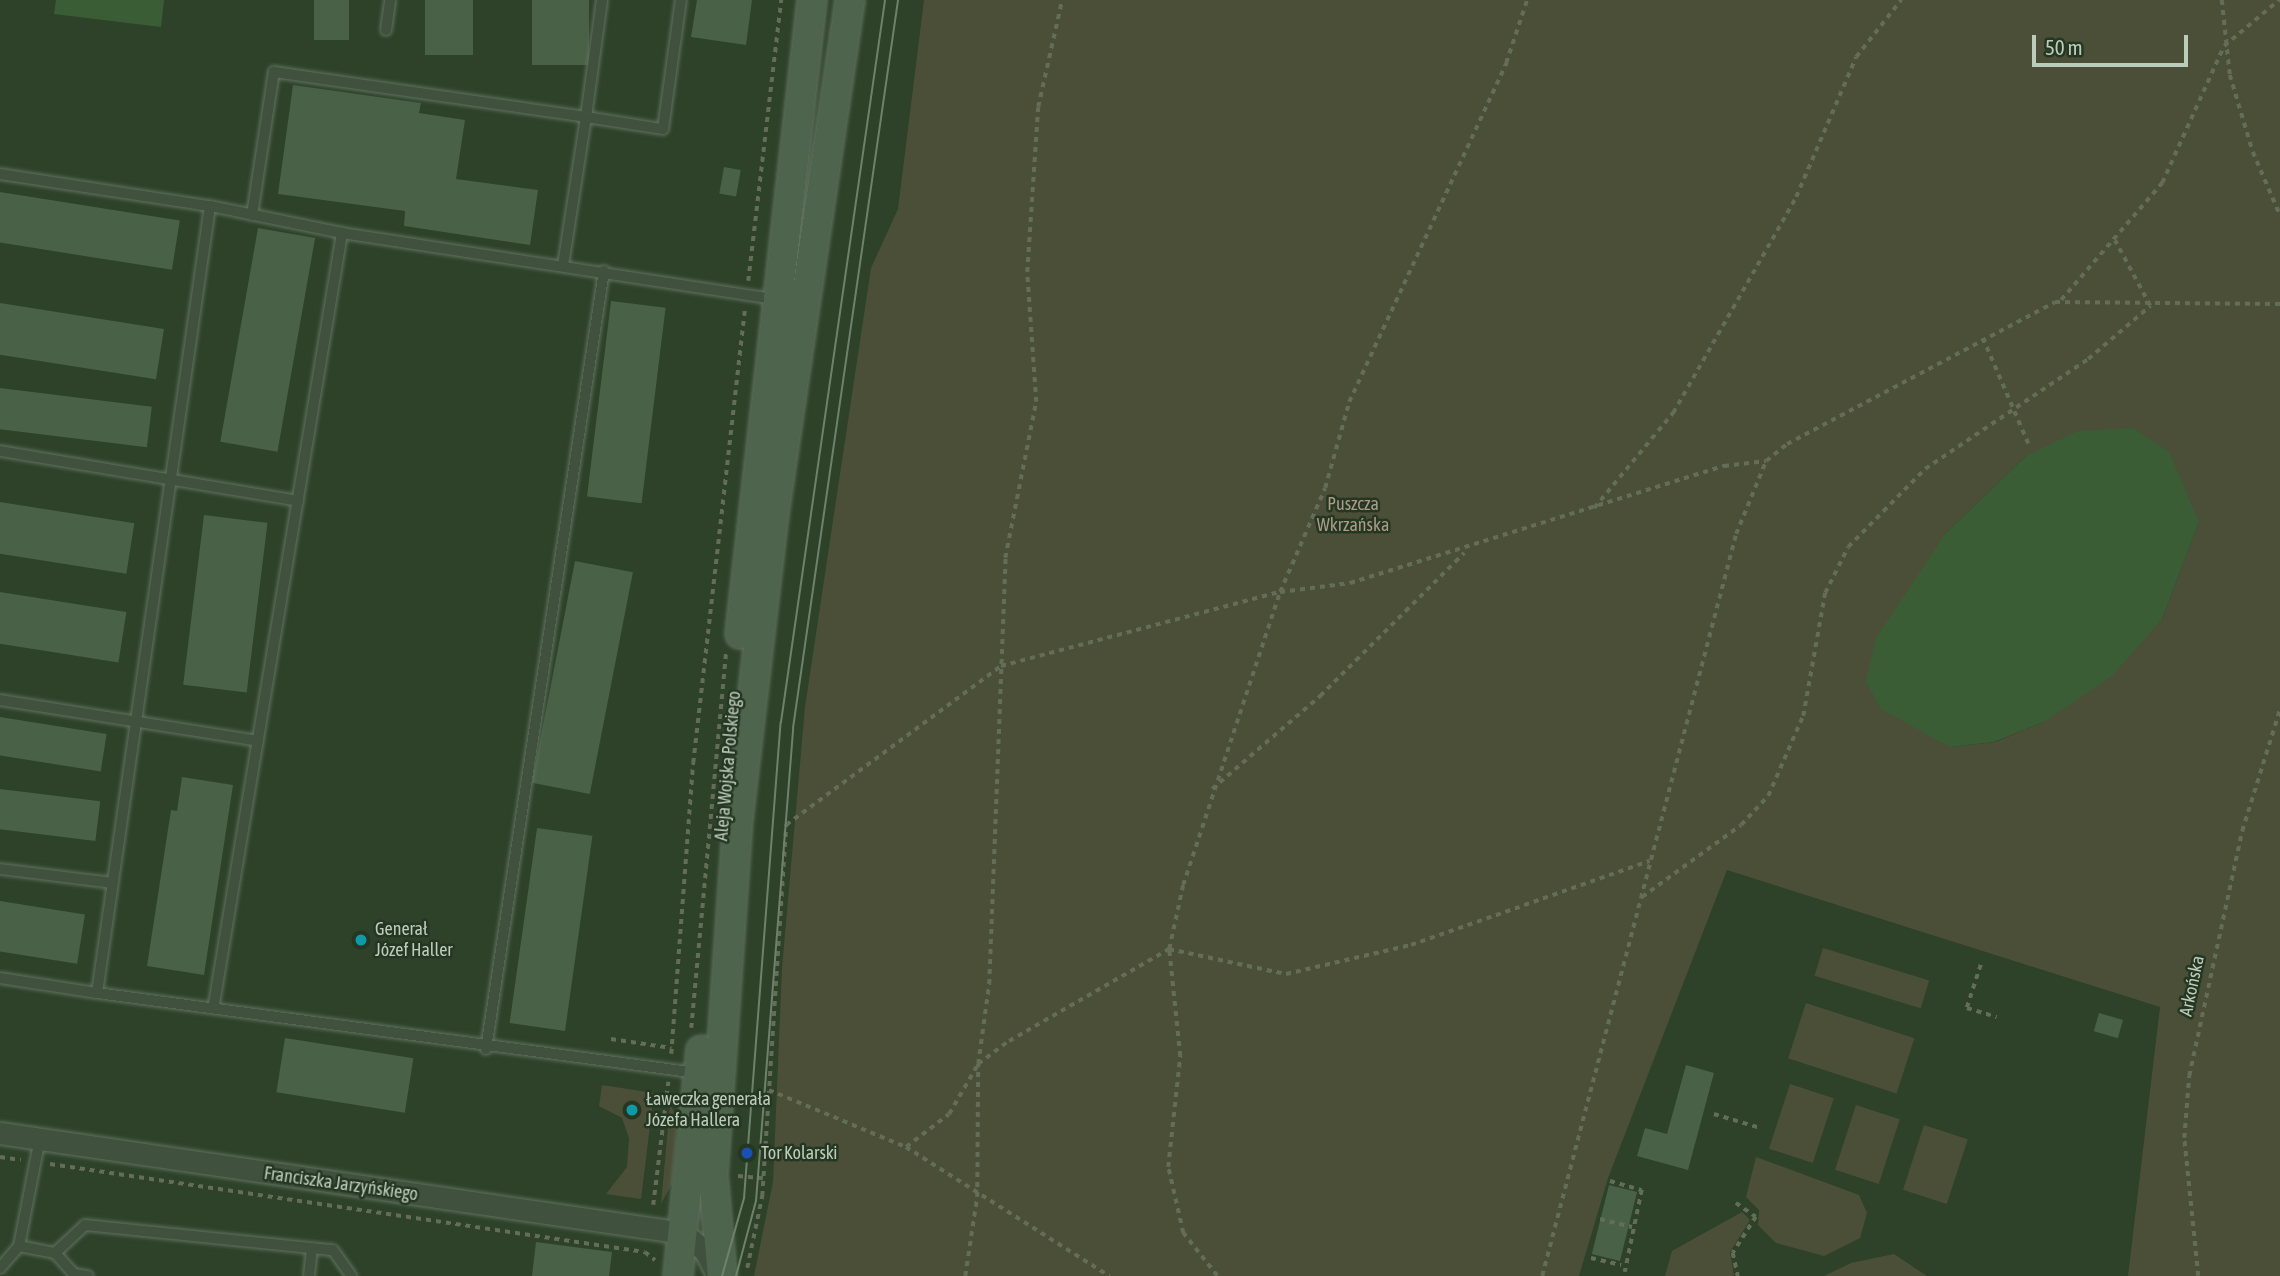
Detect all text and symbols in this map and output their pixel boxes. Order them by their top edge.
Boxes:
scale bar [2035,21,2191,65]
text: 50 m [2045,35,2083,59]
park label: Puszcza Wkrzańska [1317,494,1389,536]
street label: Aleja Wojska Polskiego [711,690,745,842]
place label: Generał Józef Haller [375,919,453,962]
marker: Generał Józef Haller [353,932,369,948]
street label: Arkońska [2175,954,2209,1018]
place label: Ławeczka generała Józefa Hallera [646,1089,771,1132]
marker: Ławeczka generała Józefa Hallera [624,1102,640,1118]
place label: Tor Kolarski [761,1142,837,1164]
marker: Tor Kolarski [739,1145,755,1161]
street label: Franciszka Jarzyńskiego [263,1162,419,1206]

